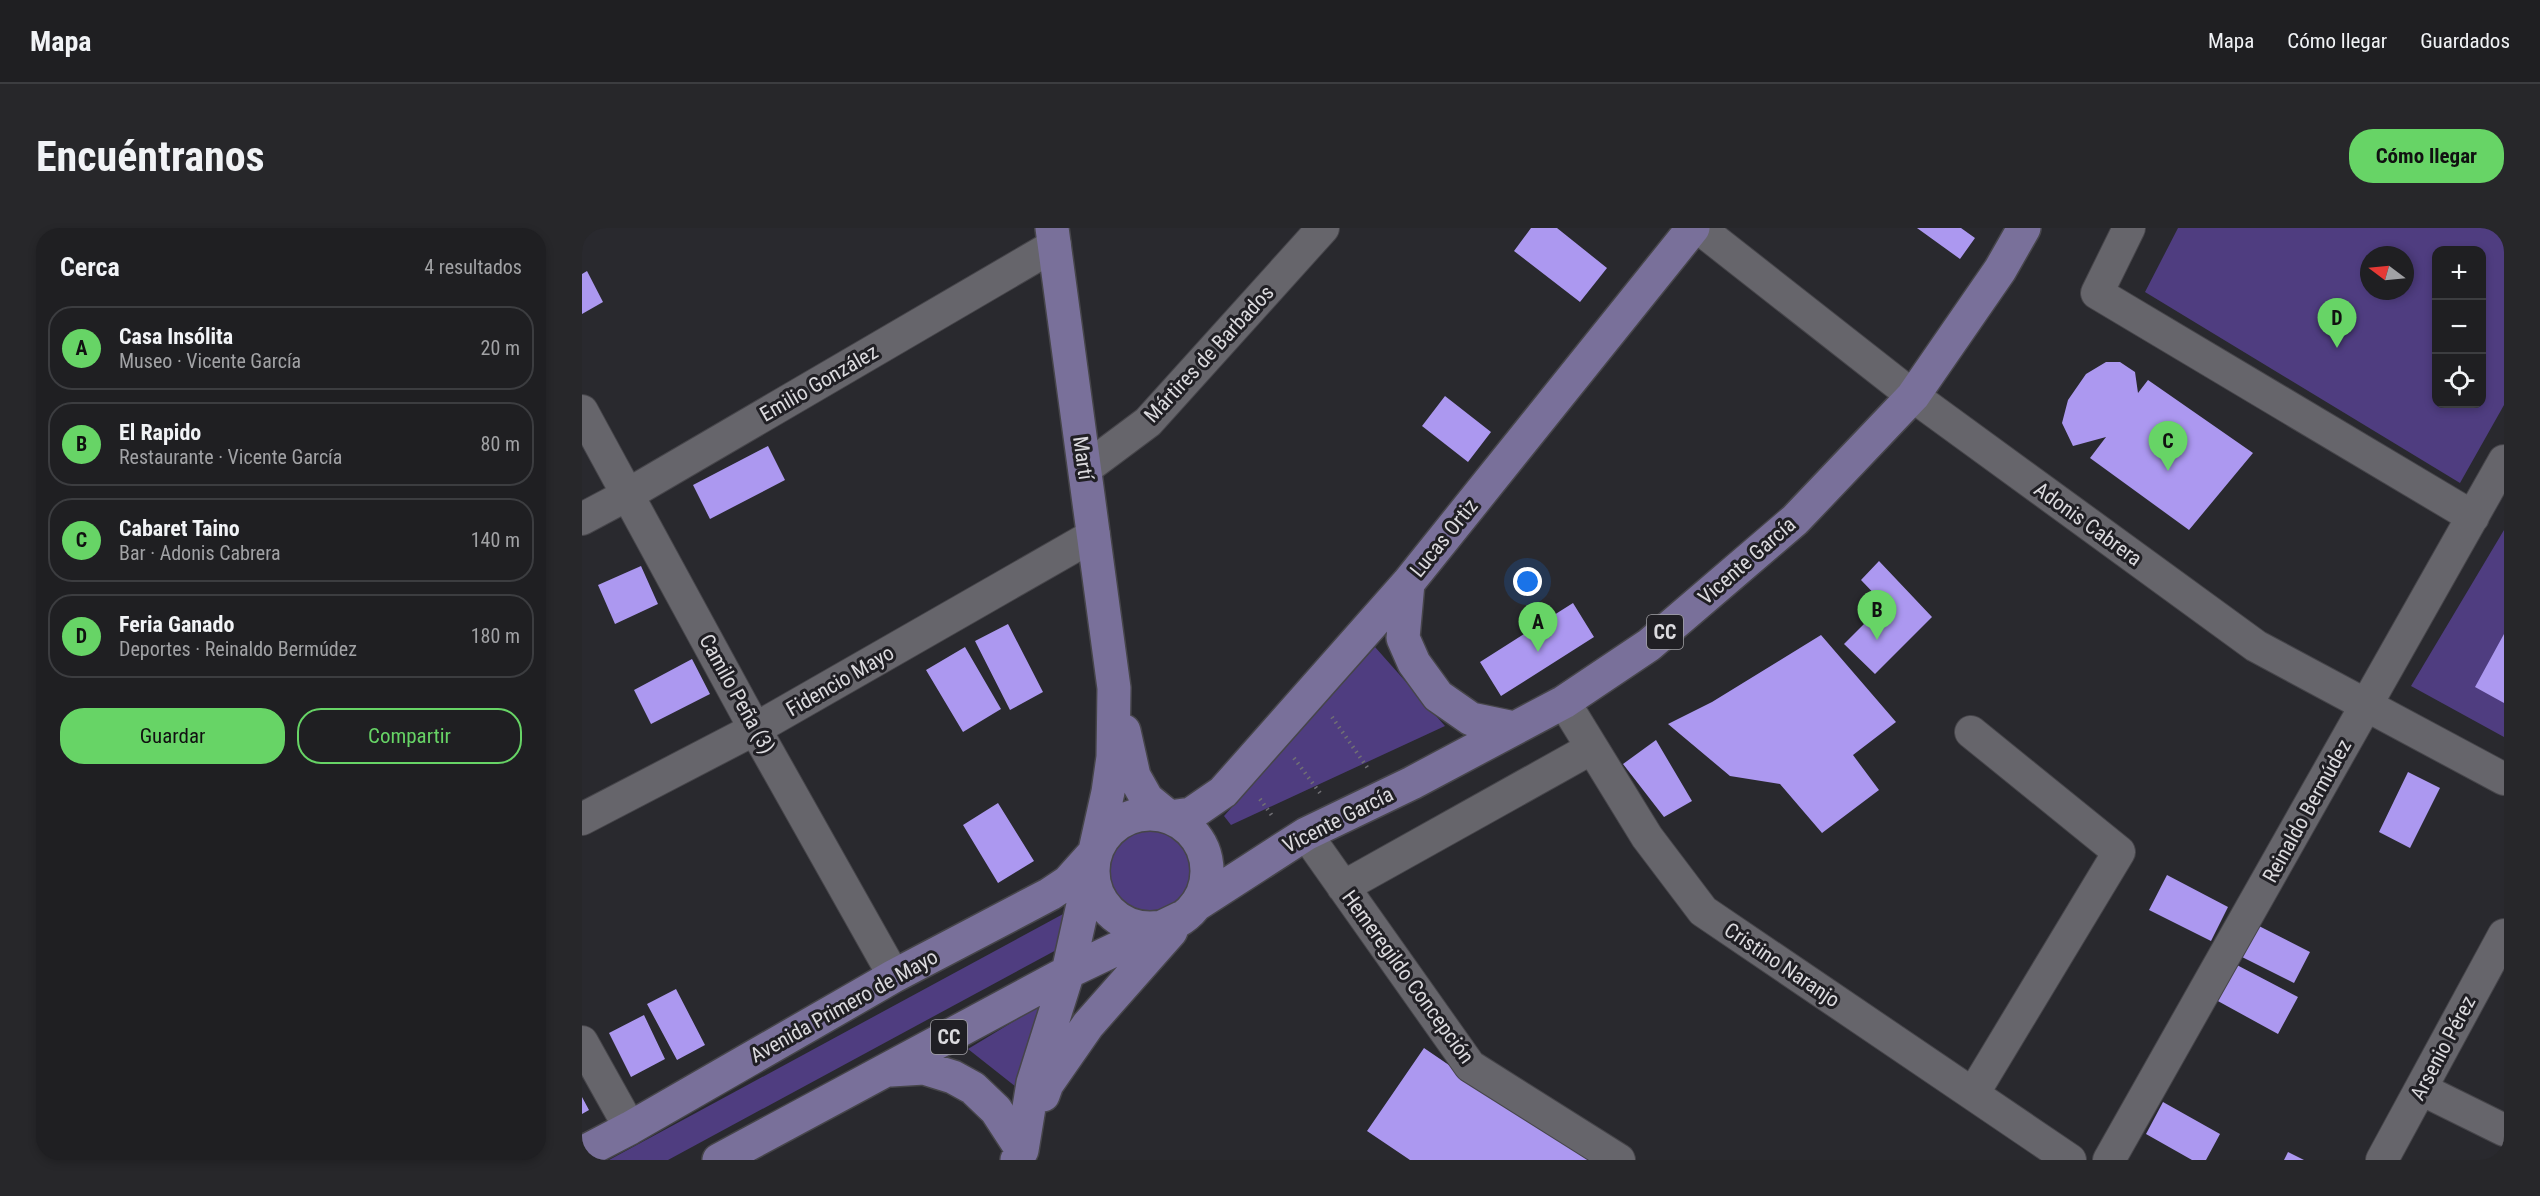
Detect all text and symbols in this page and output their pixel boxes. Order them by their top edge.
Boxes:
text: Mapa [30,25,91,58]
text: Mapa [2208,29,2254,53]
text: Cómo llegar [2287,29,2387,53]
text: Guardados [2420,29,2510,53]
button: Cómo llegar [2349,129,2504,183]
text: Encuéntranos [36,132,265,181]
north arrow [2360,246,2414,300]
map controls [2432,246,2486,408]
button: + [2432,246,2486,300]
text: Cerca [60,252,120,282]
text: 4 resultados [424,255,522,279]
street label: Mártires de Barbados [1139,281,1279,427]
pin: D [2318,298,2356,348]
button: − [2432,300,2486,354]
text: Casa Insólita [119,324,233,349]
text: A [76,336,87,360]
text: 20 m [481,336,520,360]
street label: Emilio González [756,340,882,426]
text: Museo · Vicente García [119,349,301,373]
button: locate [2432,354,2486,408]
text: El Rapido [119,420,201,445]
pin: C [2148,422,2188,471]
text: B [76,432,87,456]
text: 80 m [481,432,520,456]
street label: Martí [1068,435,1098,482]
text: Restaurante · Vicente García [119,445,342,469]
street label: Adonis Cabrera [2030,477,2146,571]
street label: Lucas Ortiz [1405,494,1483,582]
street label: Vicente García [1694,512,1800,610]
text: Cabaret Taino [119,516,240,541]
text: C [76,528,87,552]
text: 140 m [471,528,520,552]
text: Bar · Adonis Cabrera [119,541,280,565]
your location [1513,567,1542,596]
pin: B [1858,590,1896,640]
pin: A [1518,602,1558,652]
text: Feria Ganado [119,612,234,637]
road number: CC [1647,615,1683,649]
text: D [76,624,87,648]
text: 180 m [471,624,520,648]
street label: Camilo Peña (3) [694,630,780,758]
text: Deportes · Reinaldo Bermúdez [119,637,357,661]
street label: Fidencio Mayo [782,641,898,721]
button: Guardar [60,708,285,764]
button: Compartir [297,708,522,764]
street label: Reinaldo Bermúdez [2258,735,2356,887]
street label: Vicente García [1279,782,1397,858]
street label: Hemeregildo Concepción [1337,886,1479,1068]
street label: Cristino Naranjo [1720,918,1844,1012]
street label: Avenida Primero de Mayo [746,944,942,1068]
street label: Arsenio Pérez [2405,992,2481,1104]
road number: CC [931,1020,967,1054]

